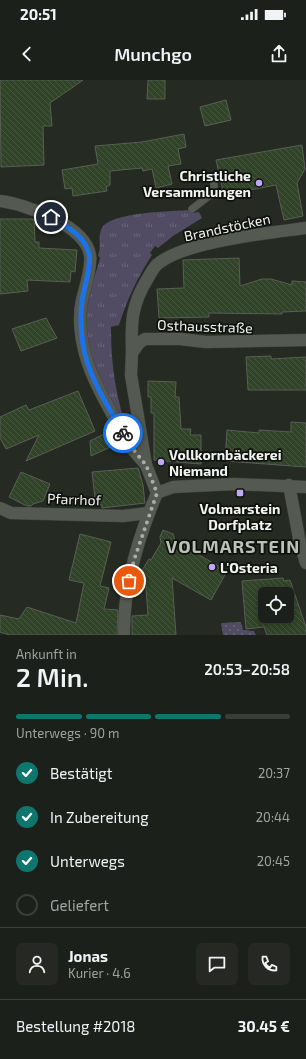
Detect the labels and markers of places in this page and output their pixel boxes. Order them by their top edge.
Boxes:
place label: Christliche Versammlungen [143,167,251,200]
marker: Christliche Versammlungen [254,178,264,188]
pin [34,200,68,234]
place label: Vollkornbäckerei Niemand [169,446,282,479]
marker: Vollkornbäckerei Niemand [156,457,166,467]
marker: Volmarstein Dorfplatz [235,488,245,498]
place label: Volmarstein Dorfplatz [200,500,280,533]
place label: L'Osteria [220,559,278,576]
marker: L'Osteria [207,562,217,572]
pin [112,564,146,598]

